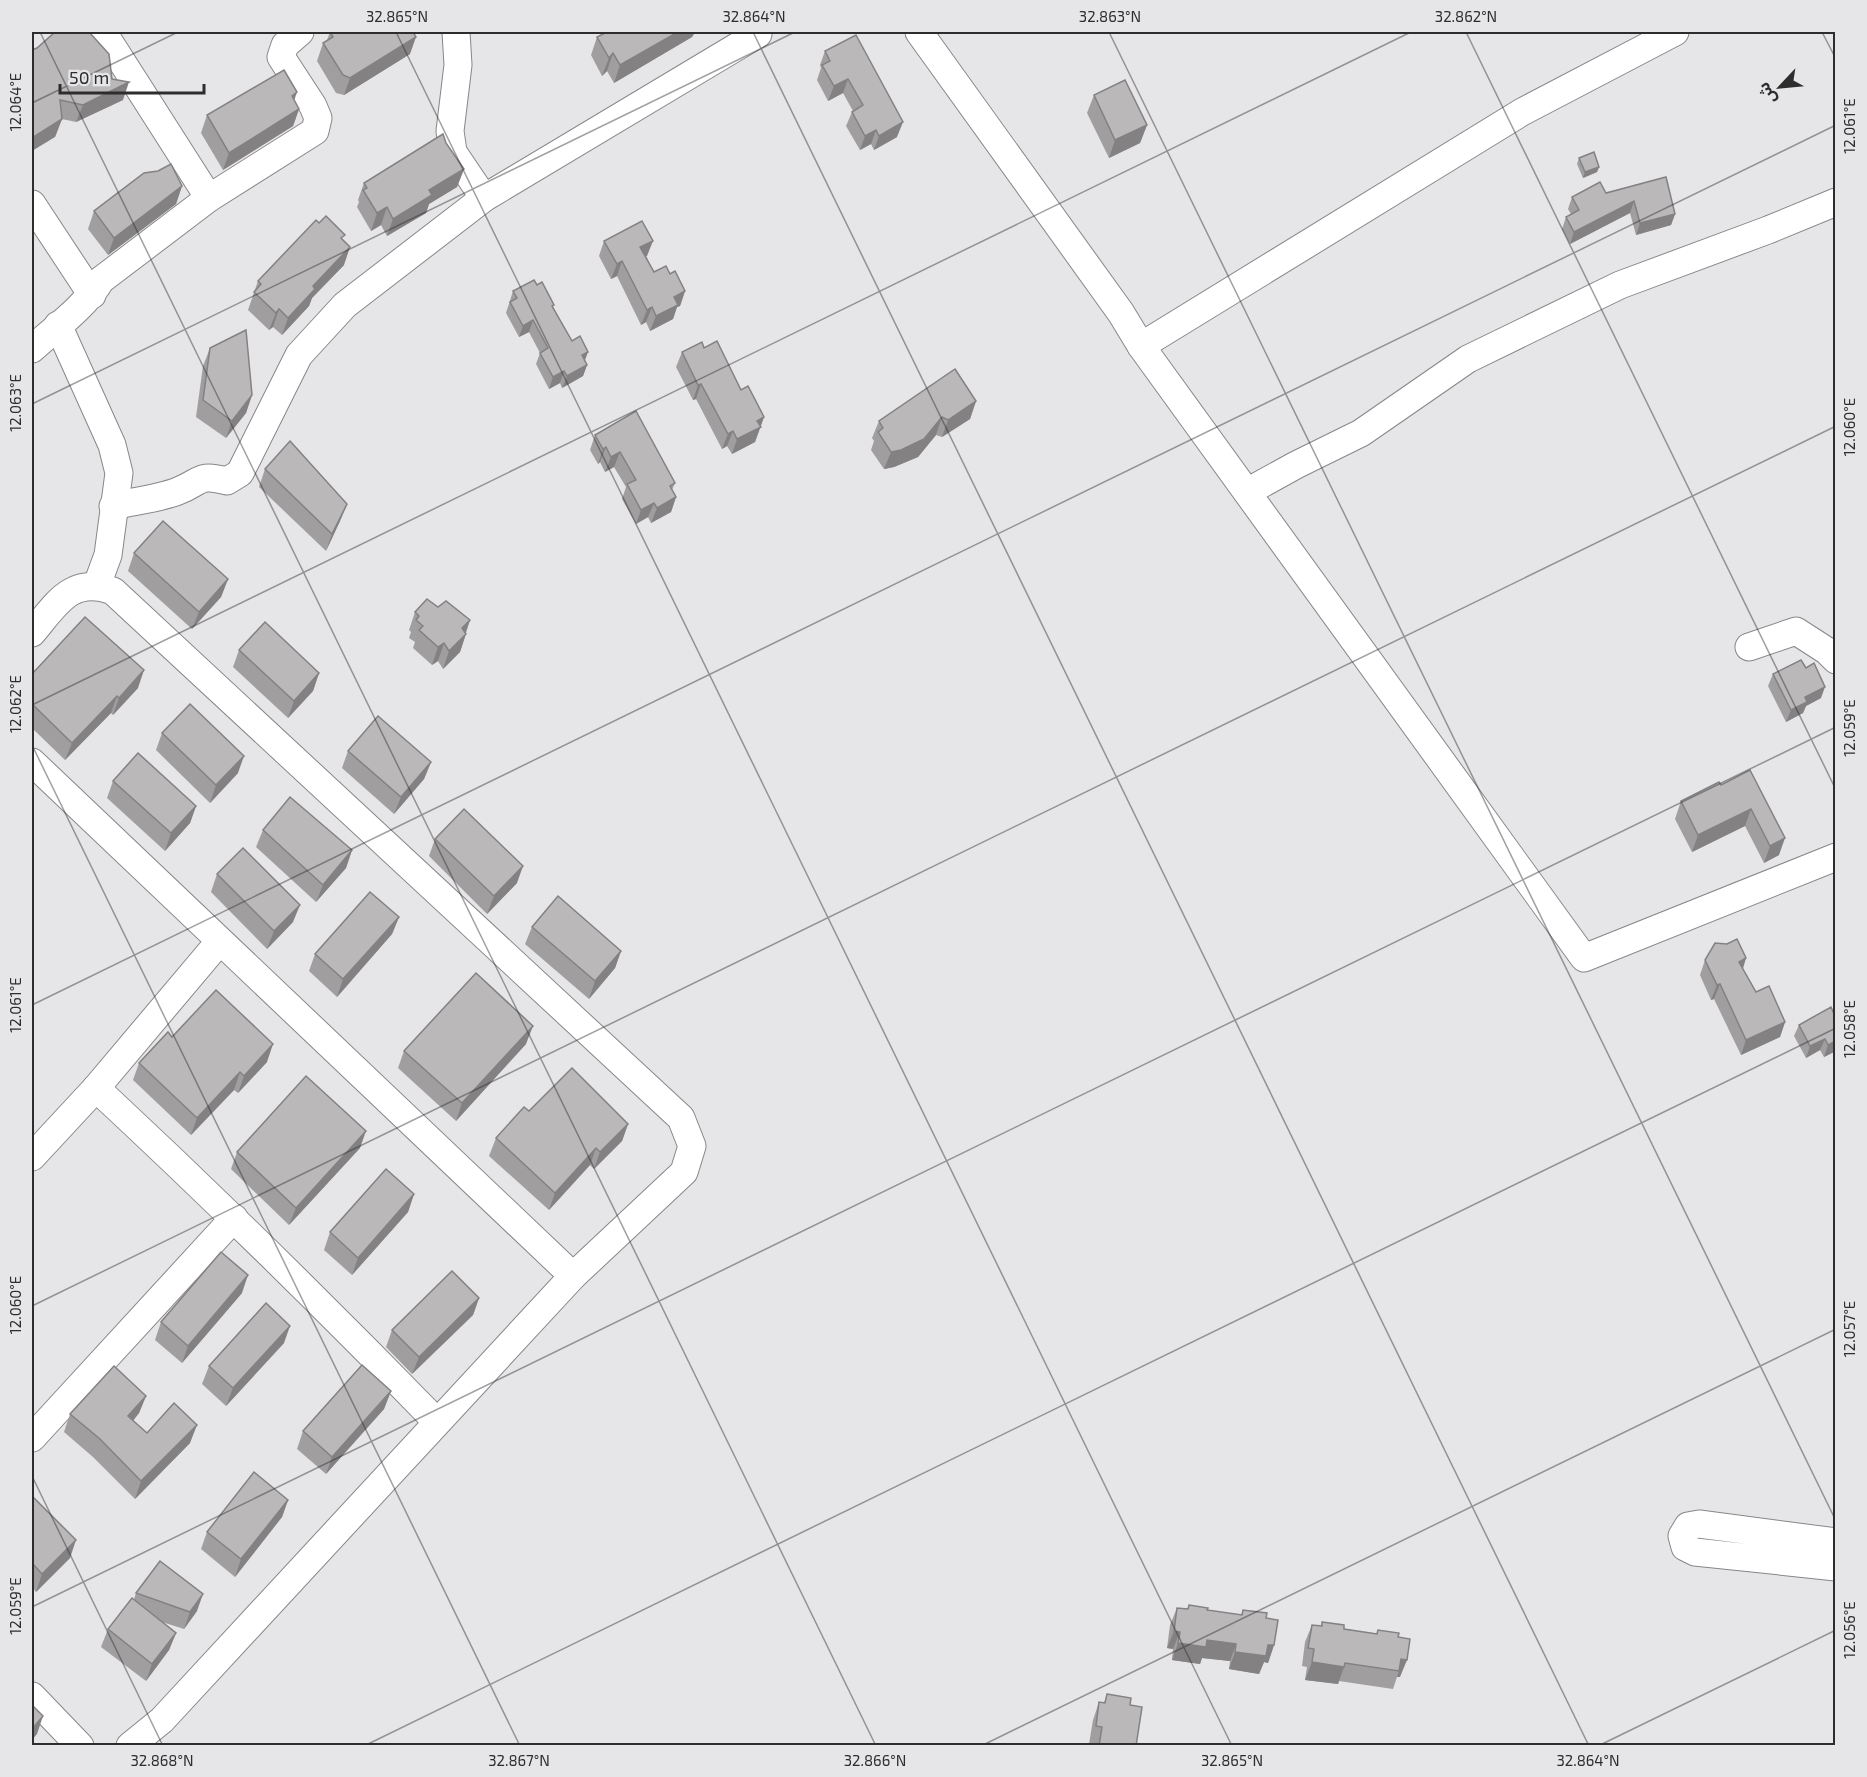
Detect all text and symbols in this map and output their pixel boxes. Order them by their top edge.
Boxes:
text: 32.865°N [366,7,428,25]
text: 32.864°N [722,7,786,25]
text: 32.863°N [1079,7,1141,25]
text: 32.862°N [1435,7,1497,25]
scale bar [60,57,204,95]
north arrow [1750,57,1810,117]
text: 50 m [69,66,109,88]
text: 12.064°E [6,73,24,131]
text: ش [1753,79,1780,108]
text: 12.061°E [1840,98,1858,154]
text: 12.063°E [6,374,24,432]
text: 12.060°E [1840,398,1858,456]
text: 12.062°E [6,675,24,733]
text: 12.059°E [1840,699,1858,757]
text: 12.061°E [6,977,24,1033]
text: 12.058°E [1840,1000,1858,1058]
text: 12.060°E [6,1276,24,1334]
text: 12.057°E [1840,1301,1858,1357]
text: 12.059°E [6,1577,24,1635]
text: 12.056°E [1840,1601,1858,1659]
text: 32.868°N [130,1751,194,1769]
text: 32.867°N [488,1751,550,1769]
text: 32.866°N [844,1751,906,1769]
text: 32.865°N [1201,1751,1263,1769]
text: 32.864°N [1556,1751,1620,1769]

